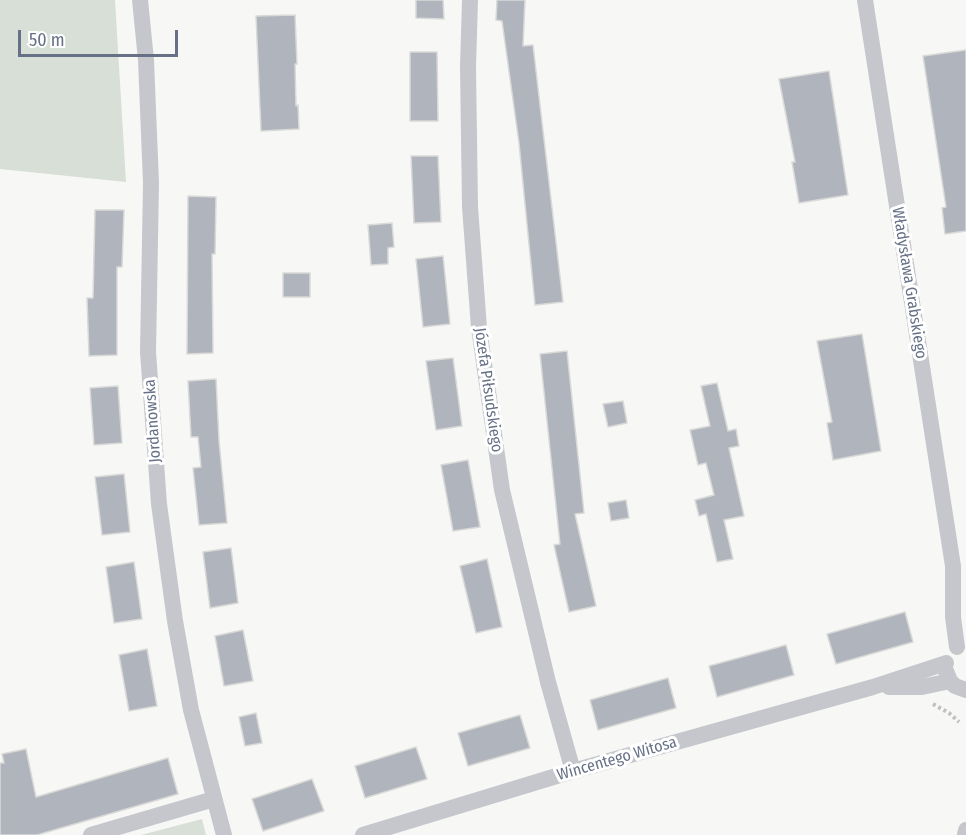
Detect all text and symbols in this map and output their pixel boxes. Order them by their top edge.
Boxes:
scale bar [21,18,182,56]
text: 50 m [29,29,65,51]
street label: Władysława Grabskiego [888,206,930,360]
street label: Józefa Piłsudskiego [470,326,506,454]
street label: Jordanowska [141,379,165,463]
street label: Wincentego Witosa [555,733,679,785]

